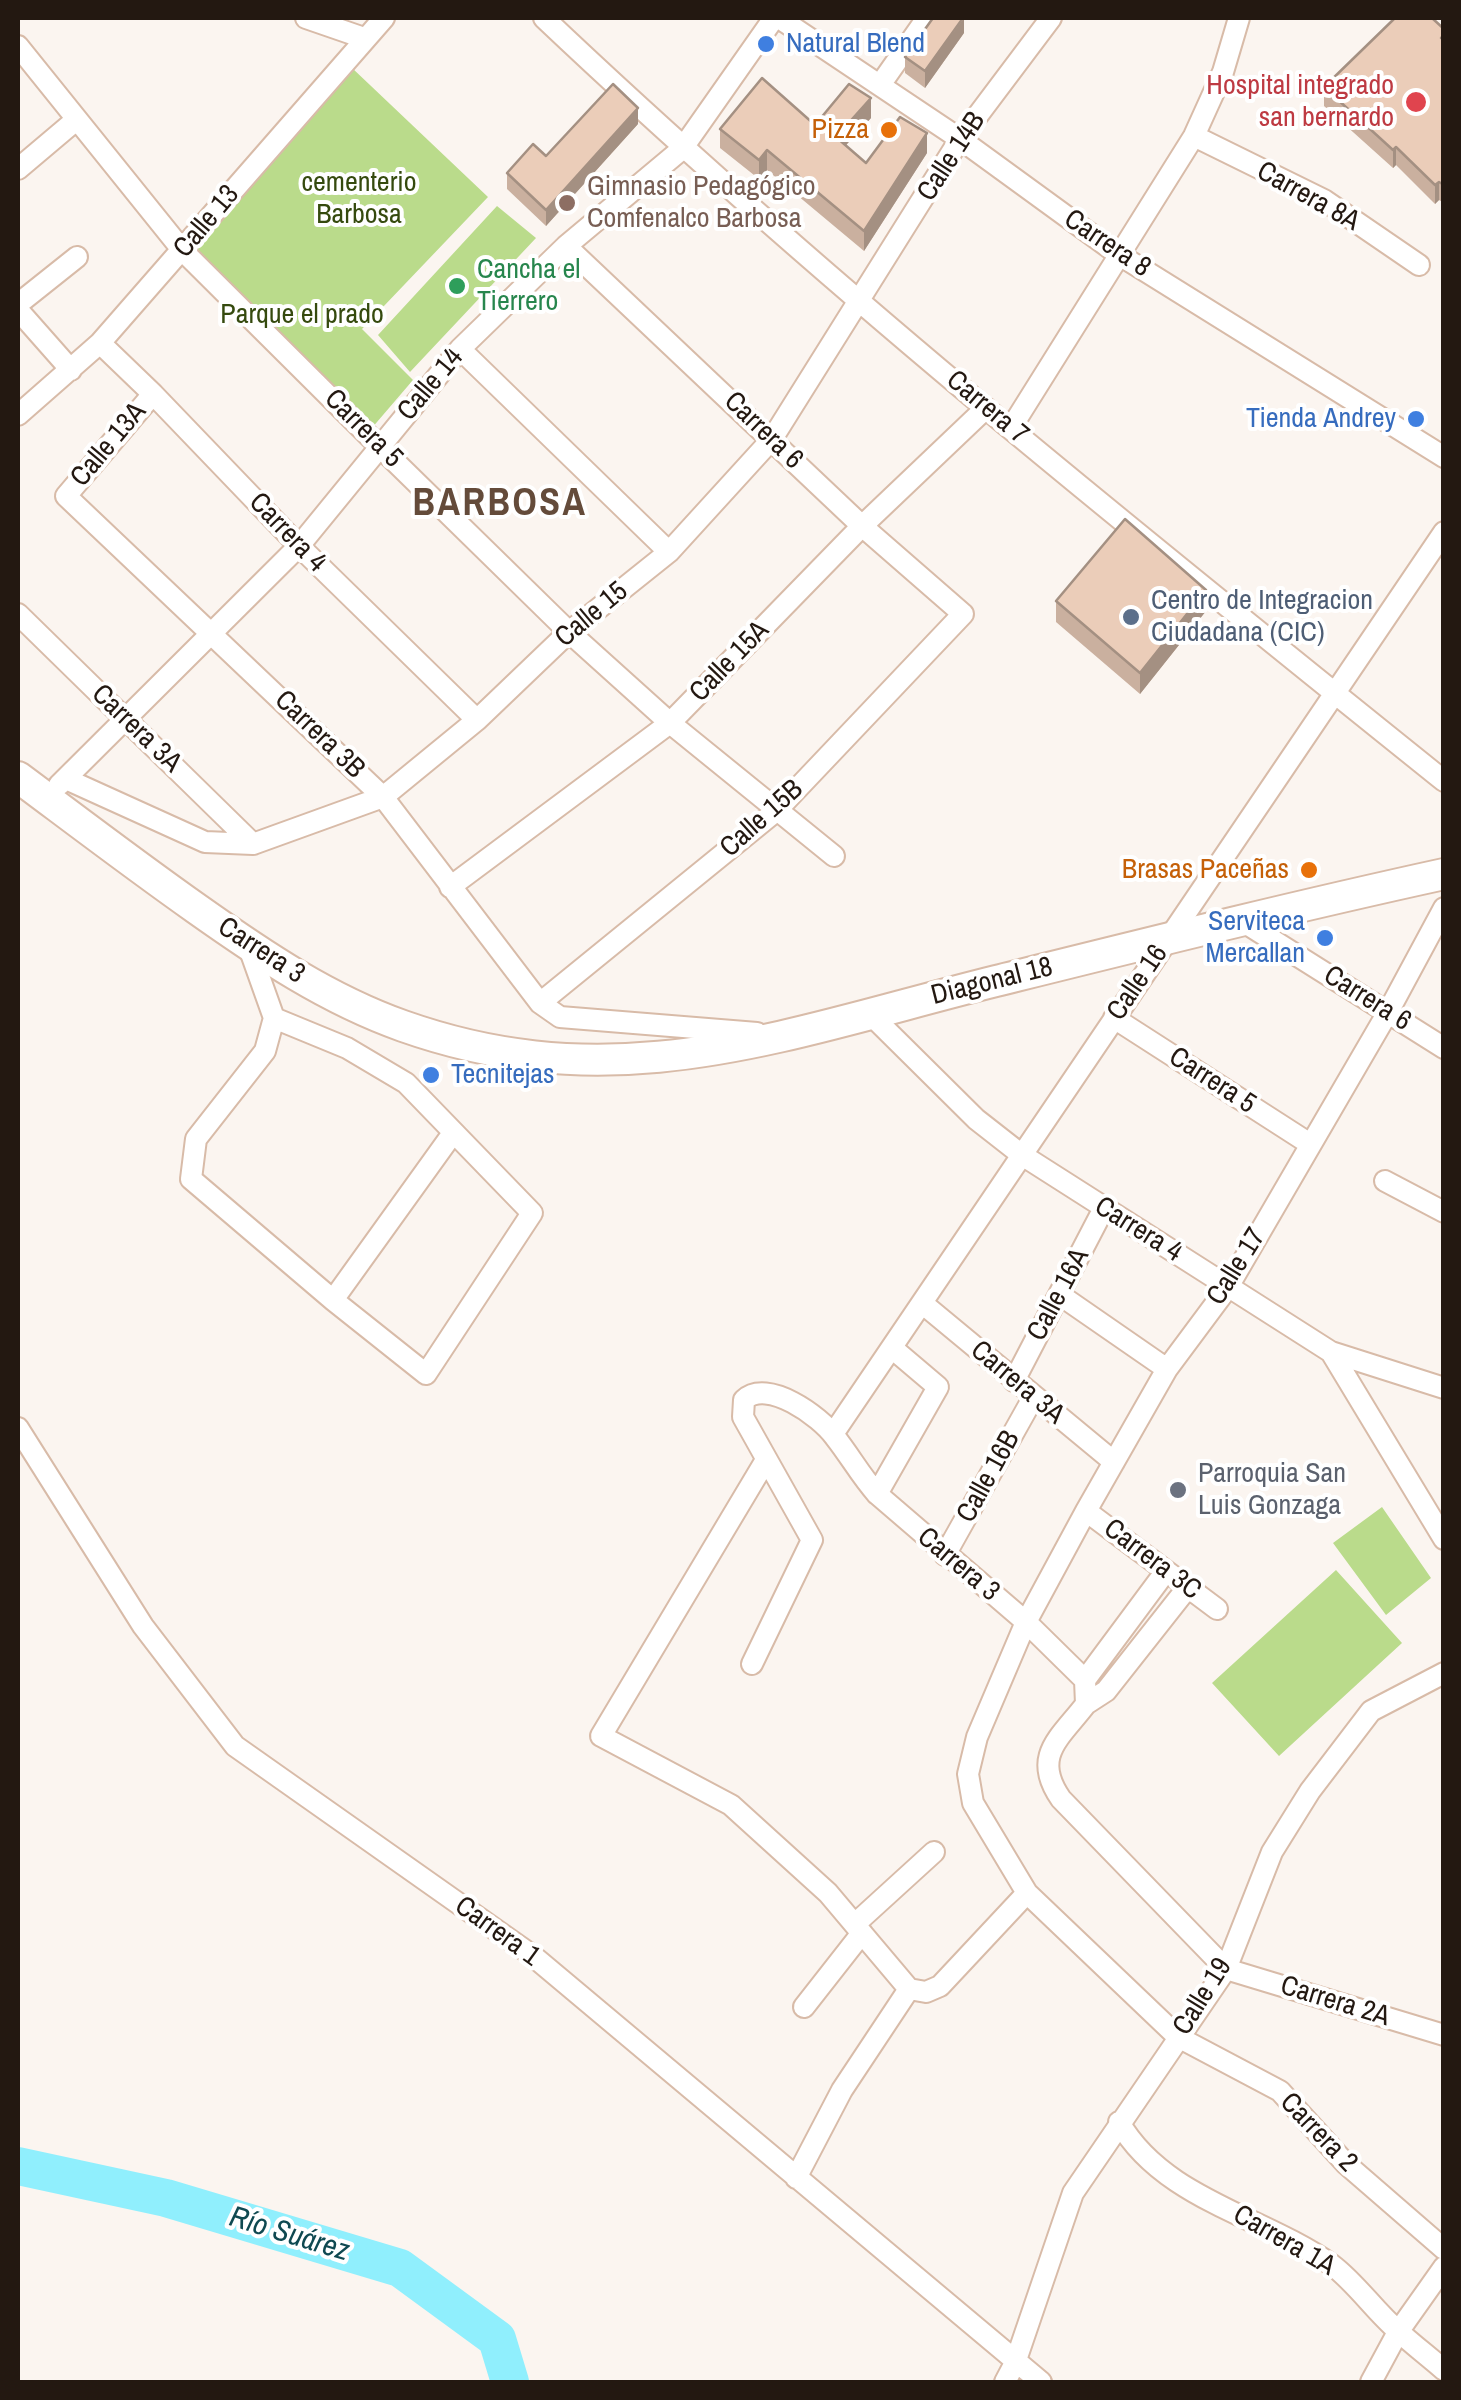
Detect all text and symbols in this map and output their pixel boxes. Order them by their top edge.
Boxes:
place label: Natural Blend [786,27,925,61]
marker: Natural Blend [755,33,777,55]
place label: Hospital integrado san bernardo [1206,69,1394,135]
marker: Hospital integrado san bernardo [1403,89,1429,115]
street label: Calle 14B [911,106,993,208]
place label: Pizza [812,113,869,147]
marker: Pizza [878,119,900,141]
street label: Carrera 8A [1251,155,1365,239]
park label: cementerio Barbosa [302,166,416,232]
place label: Gimnasio Pedagógico Comfenalco Barbosa [587,170,815,236]
street label: Calle 13 [167,179,247,265]
marker: Gimnasio Pedagógico Comfenalco Barbosa [556,192,578,214]
street label: Carrera 8 [1057,203,1157,285]
place label: Cancha el Tierrero [477,253,580,319]
marker: Cancha el Tierrero [446,275,468,297]
park label: Parque el prado [220,298,384,332]
street label: Calle 14 [391,342,471,428]
street label: Carrera 7 [939,364,1035,452]
street label: Carrera 5 [317,383,409,475]
street label: Carrera 6 [716,385,810,477]
street label: Calle 13A [64,396,154,494]
place label: Tienda Andrey [1246,402,1396,436]
marker: Tienda Andrey [1405,408,1427,430]
district label: BARBOSA [412,482,588,528]
street label: Carrera 4 [241,486,333,580]
street label: Calle 15 [549,575,635,655]
place label: Centro de Integracion Ciudadana (CIC) [1151,584,1373,650]
marker: Centro de Integracion Ciudadana (CIC) [1120,606,1142,628]
street label: Calle 15A [683,615,777,709]
street label: Carrera 3A [84,678,188,780]
street label: Carrera 3B [267,684,371,786]
street label: Calle 15B [714,773,810,865]
place label: Brasas Paceñas [1122,853,1289,887]
marker: Brasas Paceñas [1298,859,1320,881]
place label: Serviteca Mercallan [1205,905,1305,971]
street label: Carrera 3 [211,911,311,991]
marker: Serviteca Mercallan [1314,927,1336,949]
street label: Calle 16 [1101,939,1175,1027]
street label: Diagonal 18 [928,951,1056,1013]
street label: Carrera 6 [1317,959,1417,1039]
street label: Carrera 5 [1162,1041,1262,1121]
place label: Tecnitejas [451,1058,554,1092]
marker: Tecnitejas [420,1064,442,1086]
street label: Carrera 4 [1088,1190,1188,1270]
street label: Calle 17 [1200,1222,1274,1312]
street label: Calle 16A [1021,1243,1097,1347]
street label: Carrera 3A [963,1334,1071,1432]
street label: Calle 16B [950,1425,1028,1529]
place label: Parroquia San Luis Gonzaga [1198,1457,1346,1523]
marker: Parroquia San Luis Gonzaga [1167,1479,1189,1501]
street label: Carrera 3C [1097,1512,1207,1608]
street label: Carrera 3 [910,1521,1006,1609]
street label: Carrera 1 [448,1890,546,1974]
street label: Calle 19 [1166,1952,1240,2042]
street label: Carrera 2A [1276,1970,1394,2034]
street label: Carrera 2 [1272,2086,1364,2180]
street label: Carrera 1A [1227,2198,1341,2284]
water label: Río Suárez [225,2200,353,2270]

